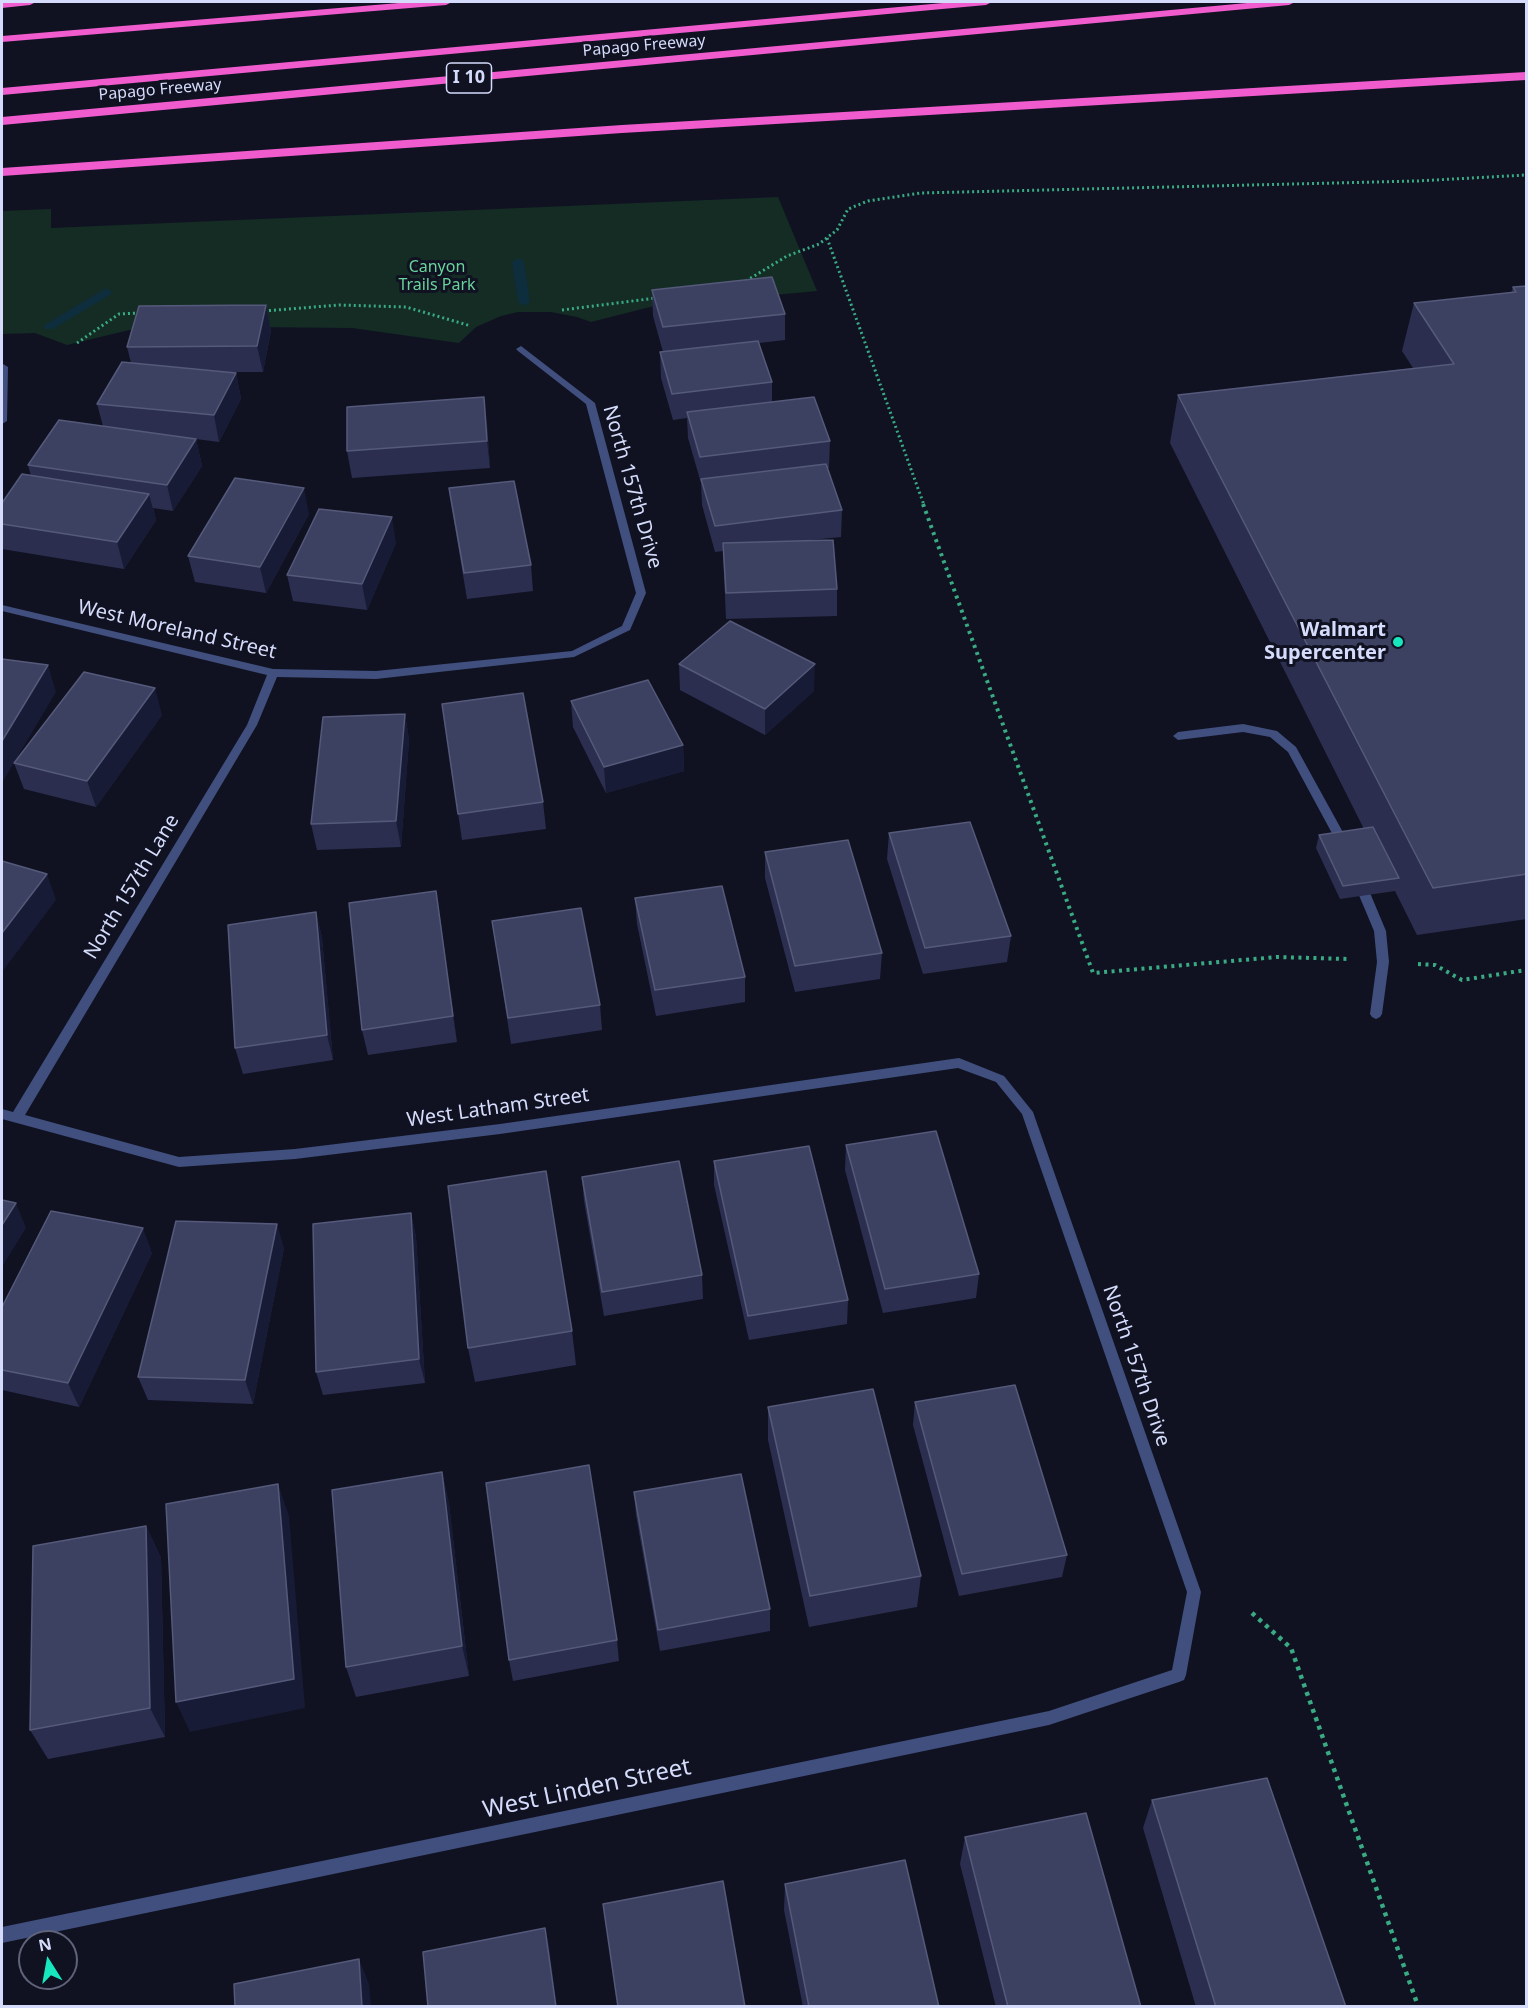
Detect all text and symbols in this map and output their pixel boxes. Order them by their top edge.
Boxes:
street label: Papago Freeway [582,31,706,61]
road number: I 10 [446,63,492,93]
street label: Papago Freeway [98,75,222,105]
park label: Canyon Trails Park [398,257,476,295]
street label: North 157th Drive [597,403,667,571]
street label: West Moreland Street [75,595,279,665]
place label: Walmart Supercenter [1264,618,1386,665]
marker: Walmart Supercenter [1391,635,1405,649]
street label: North 157th Lane [79,810,185,964]
street label: West Latham Street [405,1083,591,1133]
street label: North 157th Drive [1097,1282,1175,1450]
street label: West Linden Street [480,1753,694,1825]
north arrow [18,1930,78,1990]
text: N [36,1932,53,1956]

